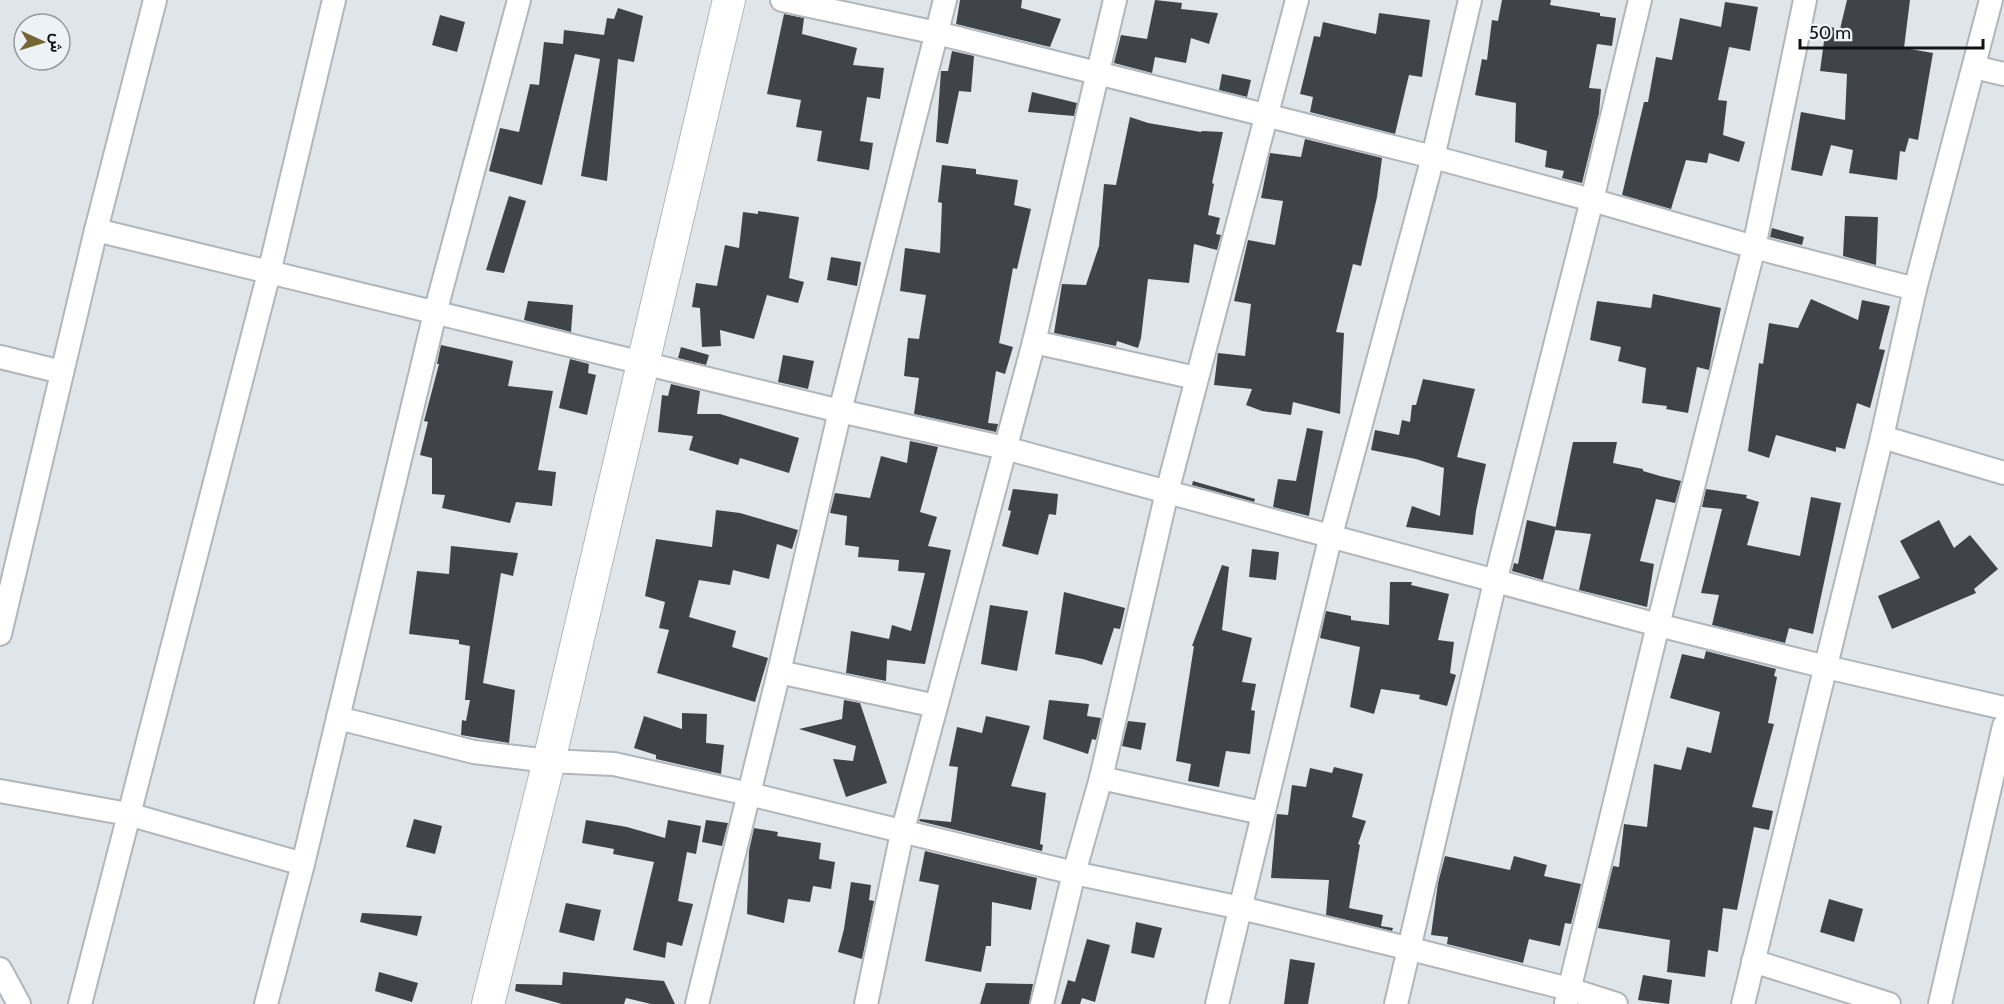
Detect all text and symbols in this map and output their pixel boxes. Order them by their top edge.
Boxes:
north arrow [12,12,72,72]
scale bar [1800,12,1983,50]
text: 50 m [1809,22,1851,44]
text: ش [46,33,67,53]

